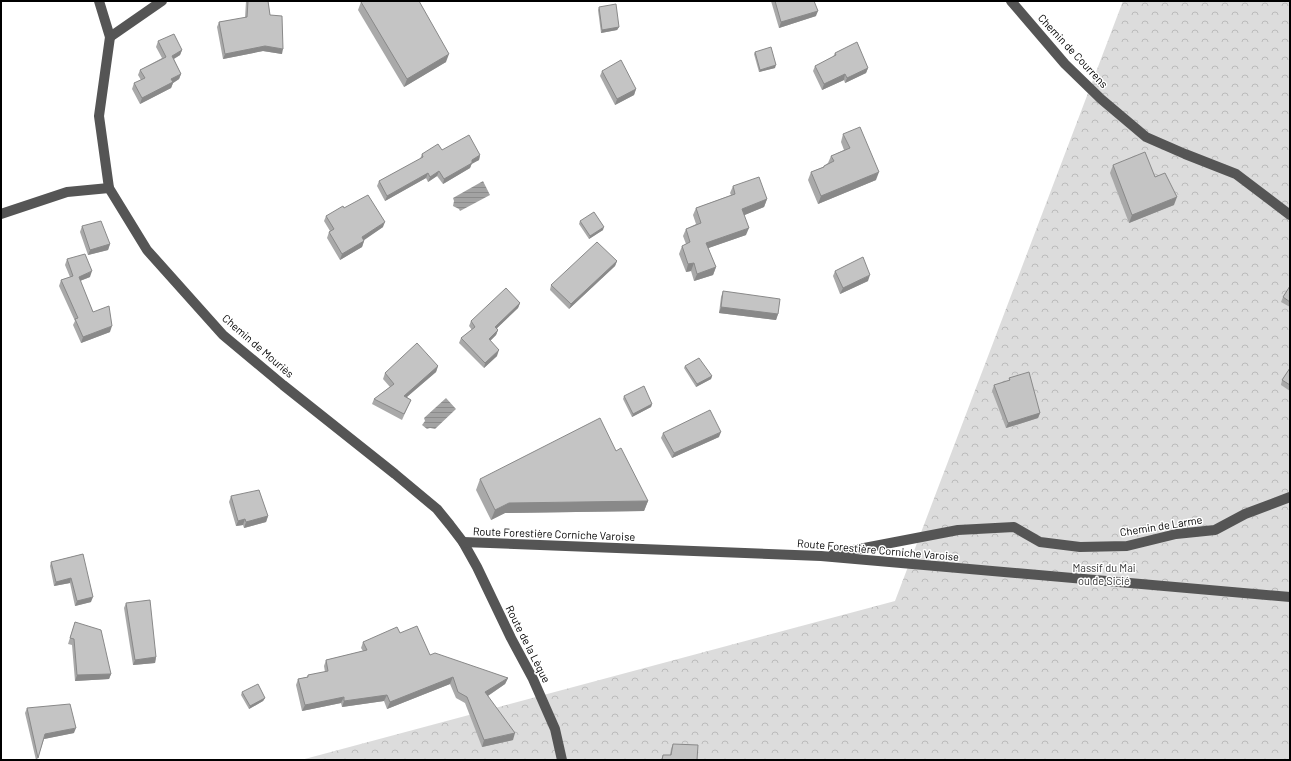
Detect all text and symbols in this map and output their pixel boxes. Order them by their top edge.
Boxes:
street label: Chemin de Courrens [1036,11,1111,90]
street label: Chemin de Mouriès [220,311,297,380]
street label: Chemin de Larme [1119,513,1203,538]
street label: Route Forestière Corniche Varoise [473,524,636,543]
street label: Route Forestière Corniche Varoise [797,536,960,563]
park label: Massif du Mai ou de Sicié [1072,561,1136,587]
street label: Route de la Lèque [503,603,554,685]

